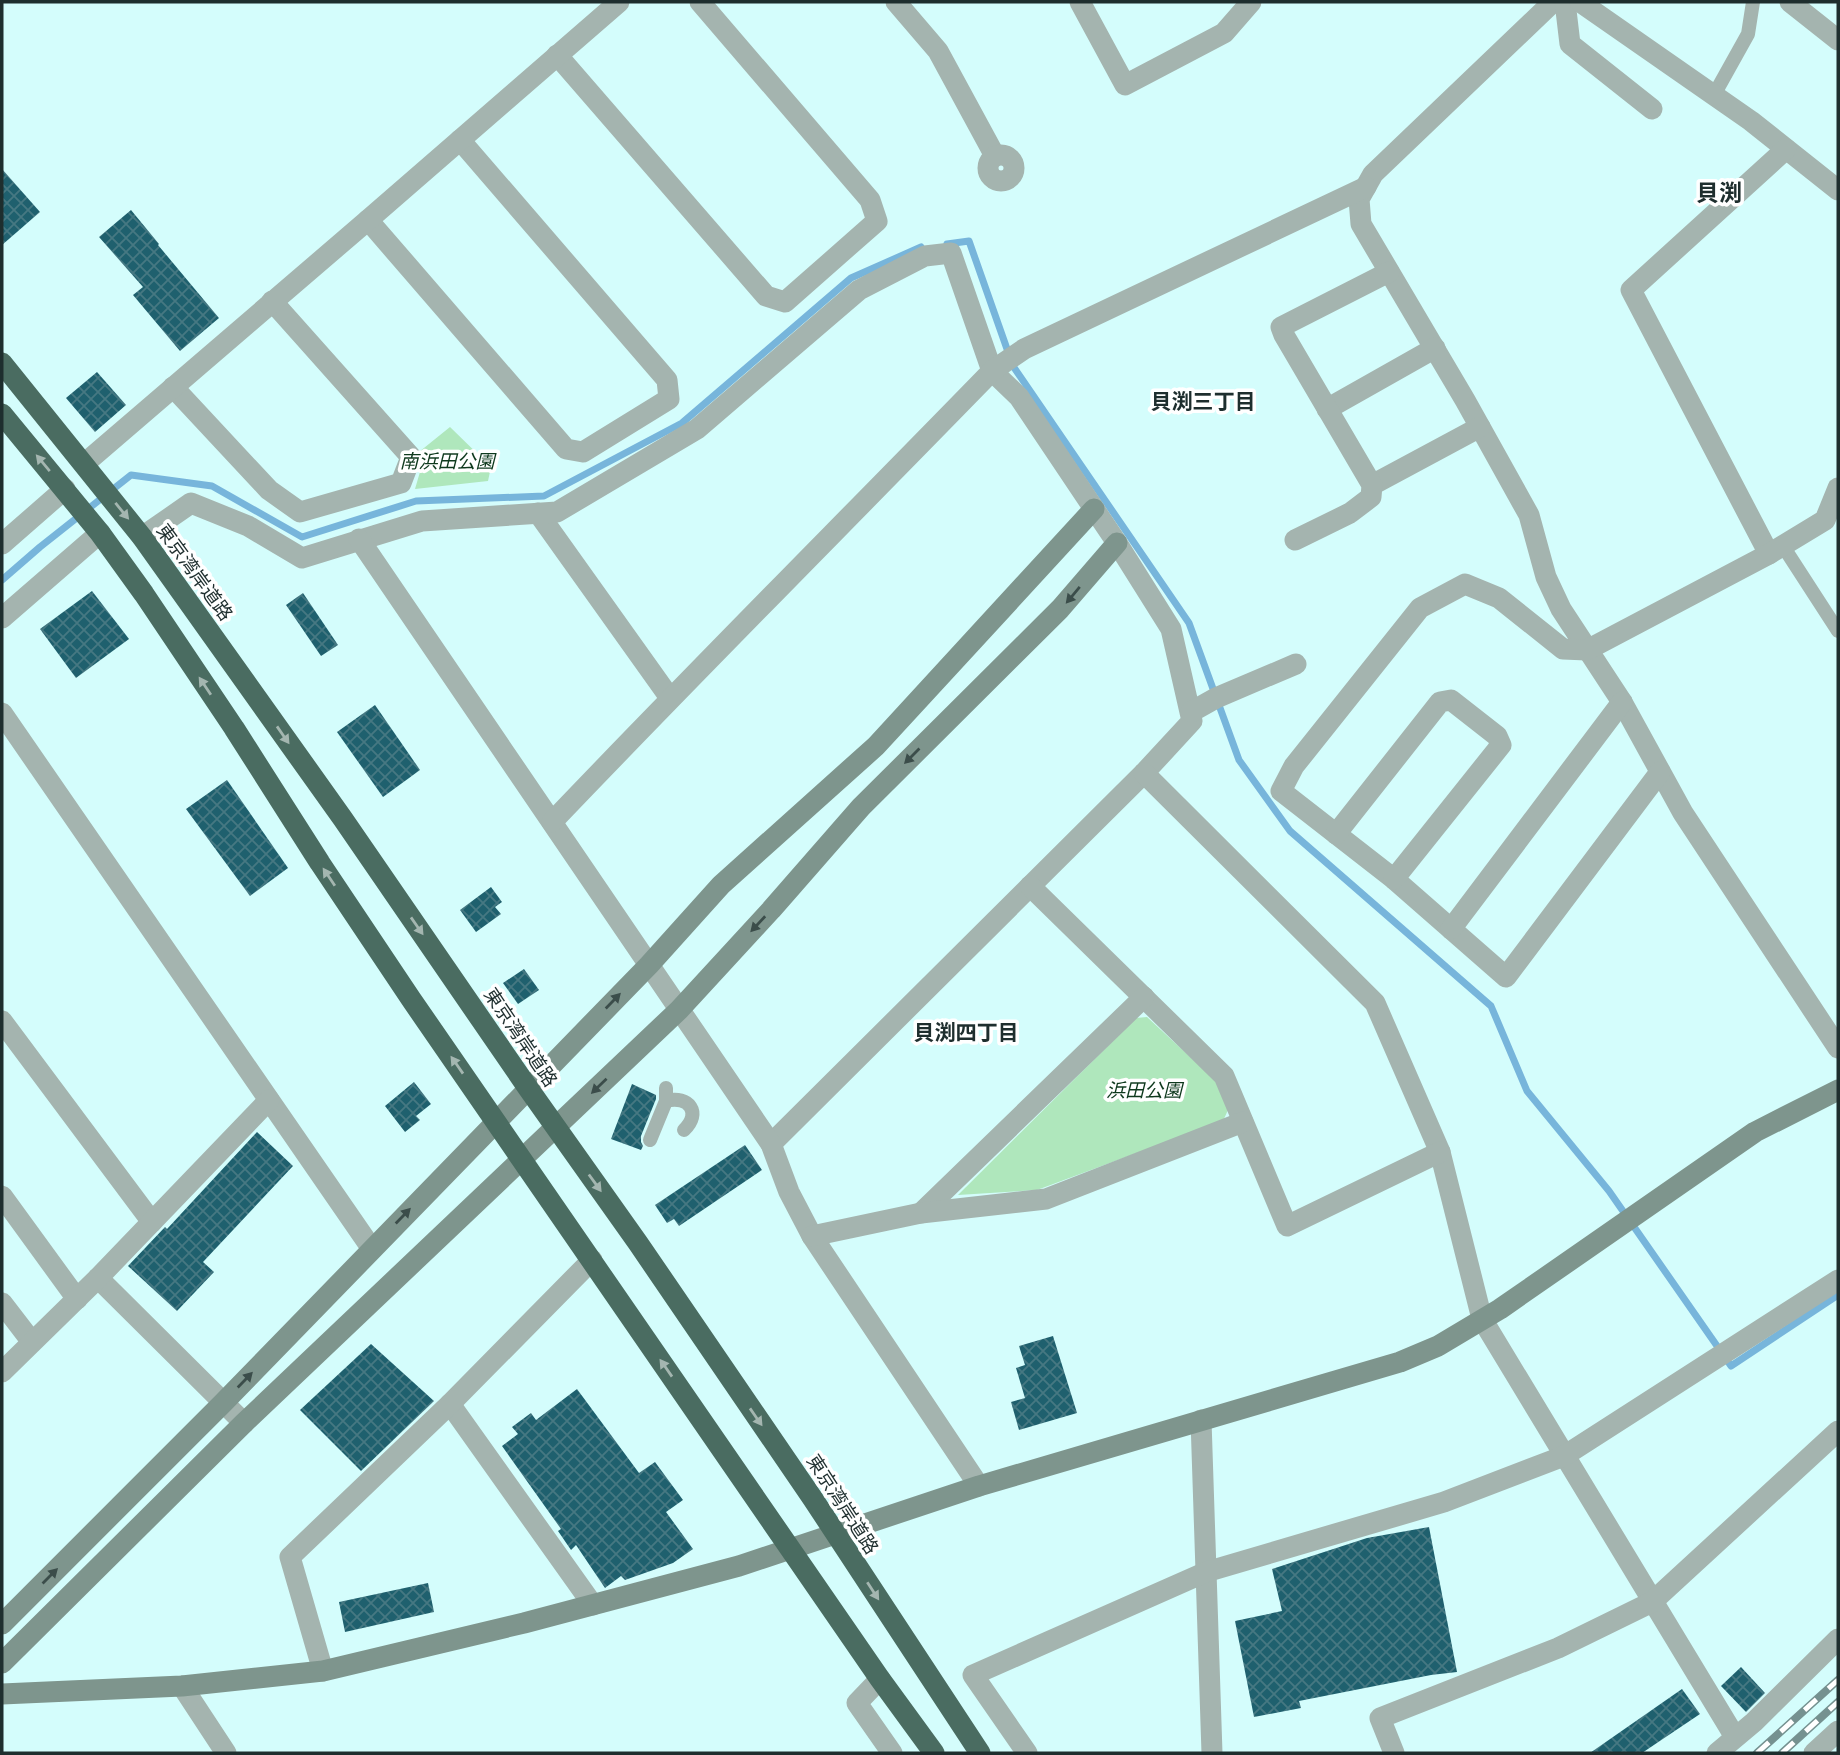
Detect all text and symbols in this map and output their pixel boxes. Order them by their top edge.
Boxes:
district label: 貝渕 [1696,177,1742,208]
district label: 貝渕三丁目 [1151,387,1256,415]
park label: 南浜田公園 [399,448,497,473]
one-way arrow [36,454,51,471]
one-way arrow [114,502,129,520]
street label: 東京湾岸道路 [152,518,239,625]
one-way arrow [1065,586,1081,604]
one-way arrow [198,677,212,695]
one-way arrow [276,726,290,744]
one-way arrow [904,748,921,765]
one-way arrow [323,867,336,887]
one-way arrow [751,915,767,932]
one-way arrow [410,917,424,935]
street label: 東京湾岸道路 [479,982,564,1091]
one-way arrow [605,993,621,1010]
district label: 貝渕四丁目 [914,1018,1019,1046]
one-way arrow [451,1056,464,1075]
park label: 浜田公園 [1106,1077,1185,1102]
one-way arrow [590,1078,608,1094]
one-way arrow [588,1174,602,1192]
one-way arrow [395,1208,412,1225]
one-way arrow [659,1359,673,1377]
one-way arrow [237,1372,253,1388]
one-way arrow [750,1407,763,1427]
street label: 東京湾岸道路 [802,1449,885,1558]
one-way arrow [42,1568,58,1584]
one-way arrow [866,1581,879,1601]

